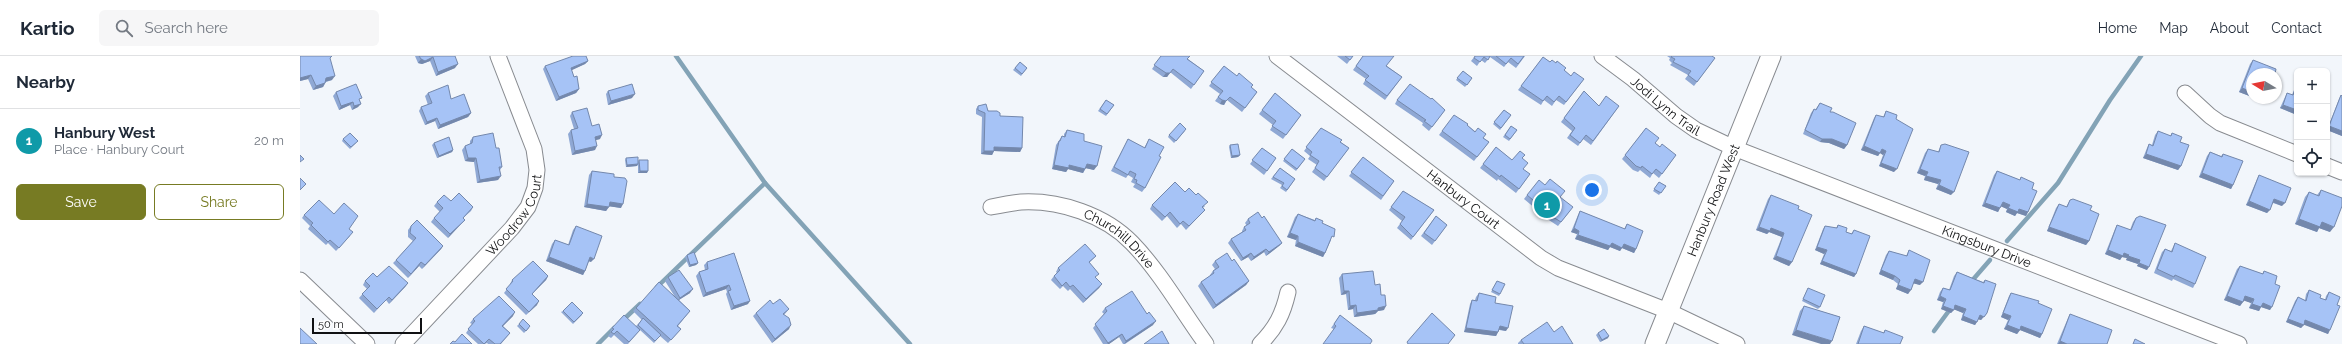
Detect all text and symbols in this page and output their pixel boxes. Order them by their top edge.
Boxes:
search box [99,10,379,46]
text: Kartio [20,17,75,39]
icon: search [113,17,135,39]
text: Search here [145,19,228,37]
text: Home [2098,20,2137,36]
text: Map [2159,20,2188,36]
text: About [2210,20,2249,36]
text: Contact [2271,20,2322,36]
north arrow [2246,68,2282,104]
map controls [2294,68,2330,176]
button: + [2294,68,2330,104]
text: Nearby [16,72,75,92]
street label: Jodi Lynn Trail [1628,74,1703,139]
button: − [2294,104,2330,140]
text: Hanbury West [54,124,155,142]
text: 1 [26,133,32,148]
text: 20 m [254,133,284,148]
button: locate [2294,140,2330,176]
street label: Hanbury Road West [1684,141,1743,259]
text: Place · Hanbury Court [54,142,184,157]
street label: Hanbury Court [1424,167,1503,232]
street label: Woodrow Court [483,173,545,259]
your location [1582,180,1602,200]
button: Save [16,184,146,220]
button: Share [154,184,284,220]
pin: 1 [1534,190,1560,220]
street label: Churchill Drive [1082,206,1158,271]
street label: Kingsbury Drive [1940,222,2034,271]
scale bar [312,316,422,335]
text: 50 m [318,318,344,331]

